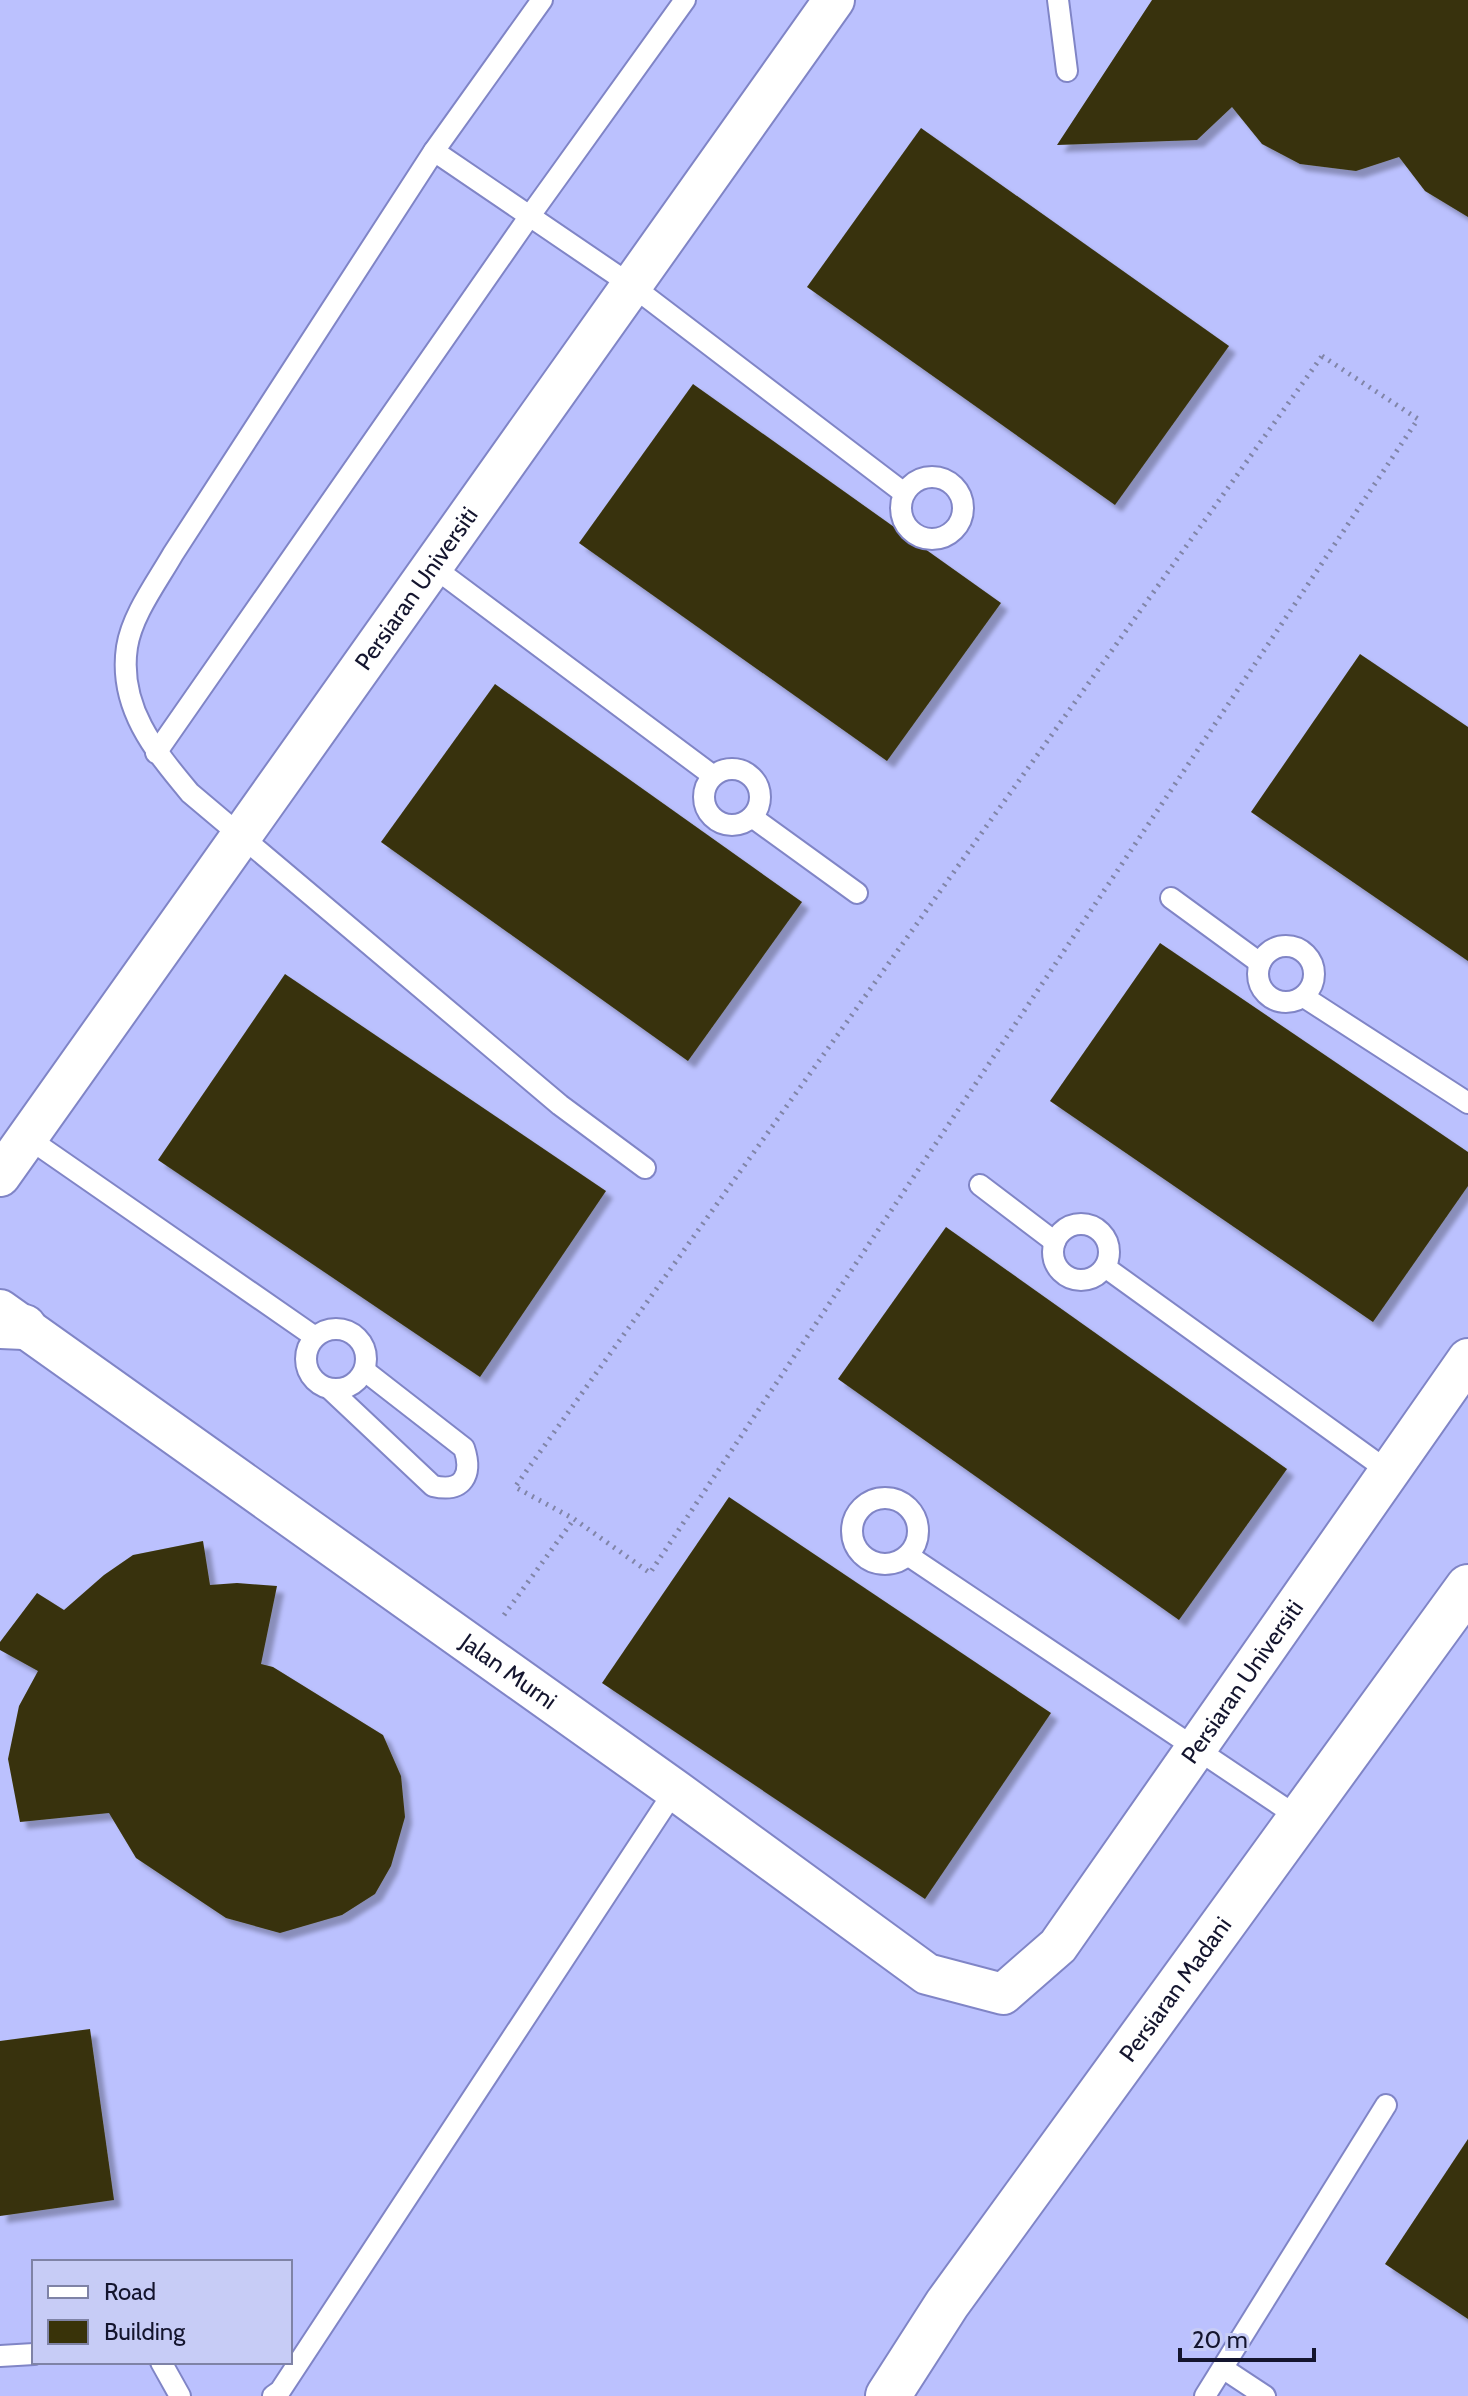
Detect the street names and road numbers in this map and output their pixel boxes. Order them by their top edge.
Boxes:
street label: Persiaran Universiti [348,501,484,675]
street label: Persiaran Universiti [1175,1594,1309,1769]
street label: Jalan Murni [454,1627,563,1715]
street label: Persiaran Madani [1113,1911,1237,2067]

